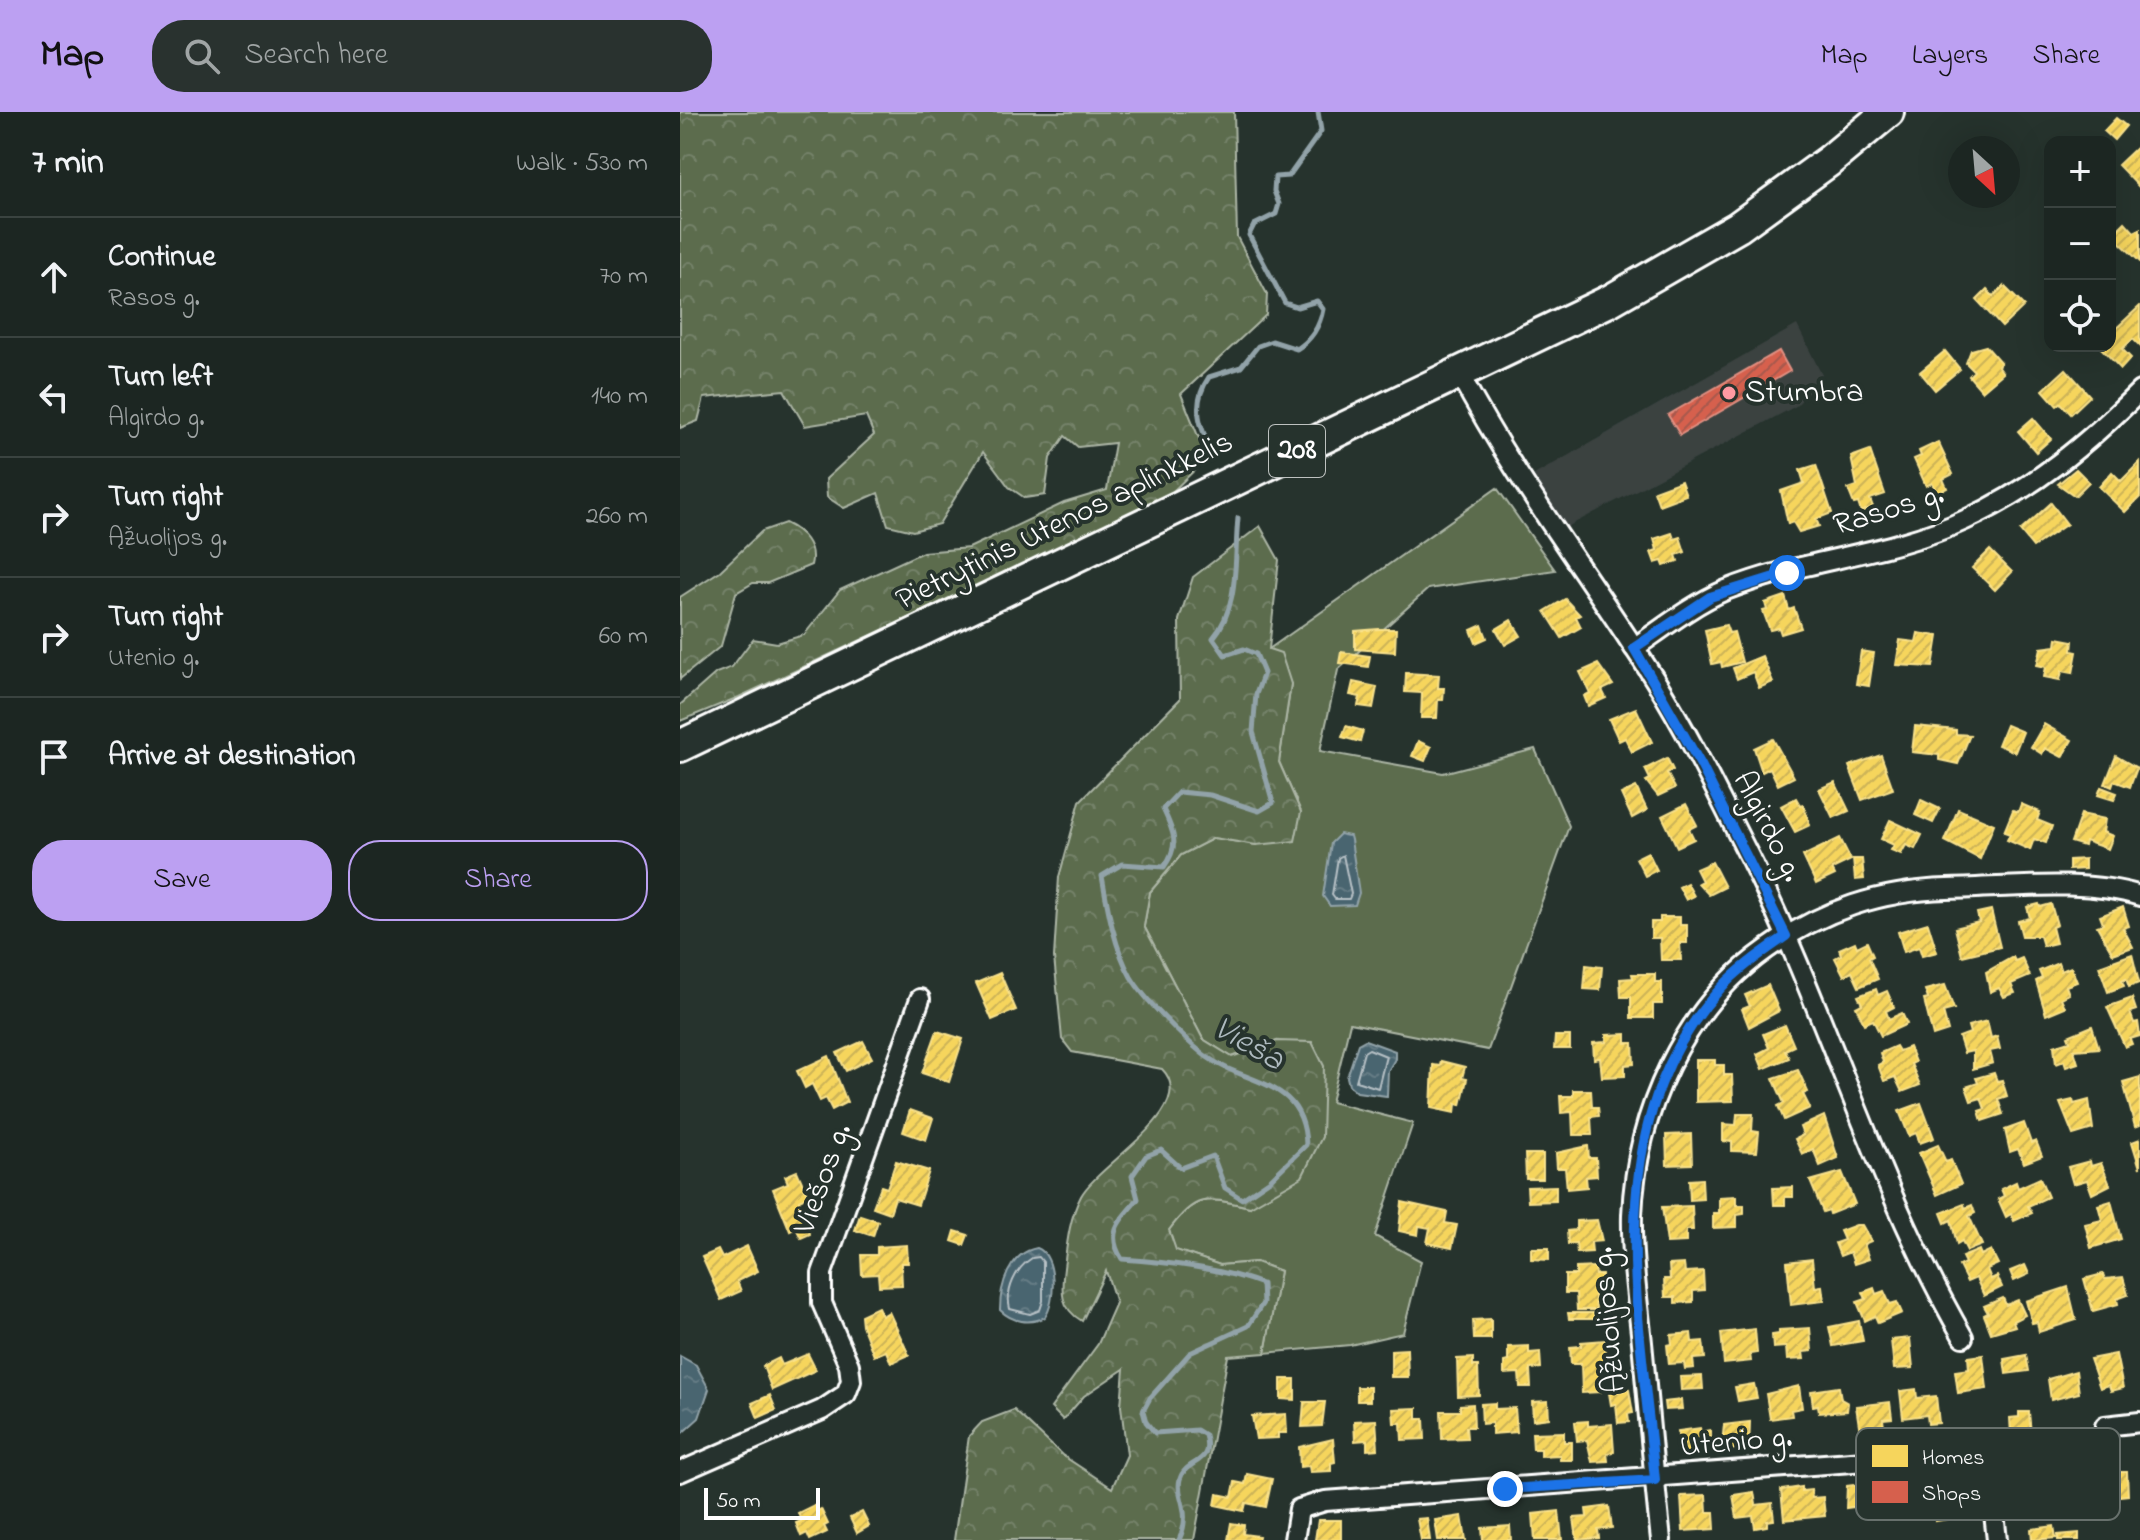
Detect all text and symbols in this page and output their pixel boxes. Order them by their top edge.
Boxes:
search box [152,20,712,92]
text: Map [40,28,104,84]
icon: search [180,34,224,78]
text: Search here [244,34,388,78]
text: Map [1820,36,1868,77]
text: Layers [1912,36,1988,77]
text: Share [2032,36,2100,77]
north arrow [1948,136,2020,208]
map controls [2044,136,2116,352]
button: + [2044,136,2116,208]
text: 7 min [32,139,104,189]
text: Walk · 530 m [516,145,648,183]
button: − [2044,208,2116,280]
text: Continue [108,236,216,280]
icon: ahead [32,255,76,299]
text: 70 m [599,258,648,296]
text: Rasos g. [108,280,200,318]
button: locate [2044,280,2116,352]
text: Turn left [108,356,213,400]
place label: Stumbra [1745,370,1863,417]
icon: left [32,375,76,419]
text: 140 m [591,378,648,416]
marker: Stumbra [1720,384,1738,402]
text: Algirdo g. [108,400,204,438]
street label: Pietrytinis Utenos aplinkkelis [888,420,1242,624]
road number: 208 [1269,425,1325,477]
street label: Rasos g. [1828,472,1950,550]
text: Turn right [108,476,223,520]
icon: right [32,495,76,539]
text: 260 m [586,498,648,536]
text: Ąžuolijos g. [108,520,227,558]
route start [1769,555,1805,591]
text: Turn right [108,596,223,640]
icon: right [32,615,76,659]
text: 60 m [599,618,648,656]
text: Utenio g. [108,640,199,678]
icon: arrive [32,735,76,779]
text: Arrive at destination [108,735,356,779]
street label: Algirdo g. [1719,763,1815,891]
button: Save [32,840,332,921]
button: Share [348,840,648,921]
water label: Vieša [1203,1005,1293,1086]
street label: Viešos g. [782,1117,866,1242]
street label: Ąžuolijos g. [1580,1245,1640,1395]
street label: Utenio g. [1678,1415,1794,1471]
legend [1856,1428,2120,1520]
text: Homes [1922,1443,1984,1475]
route end [1487,1471,1523,1507]
text: Shops [1922,1479,1981,1511]
scale bar [704,1484,820,1520]
text: 50 m [716,1486,761,1518]

